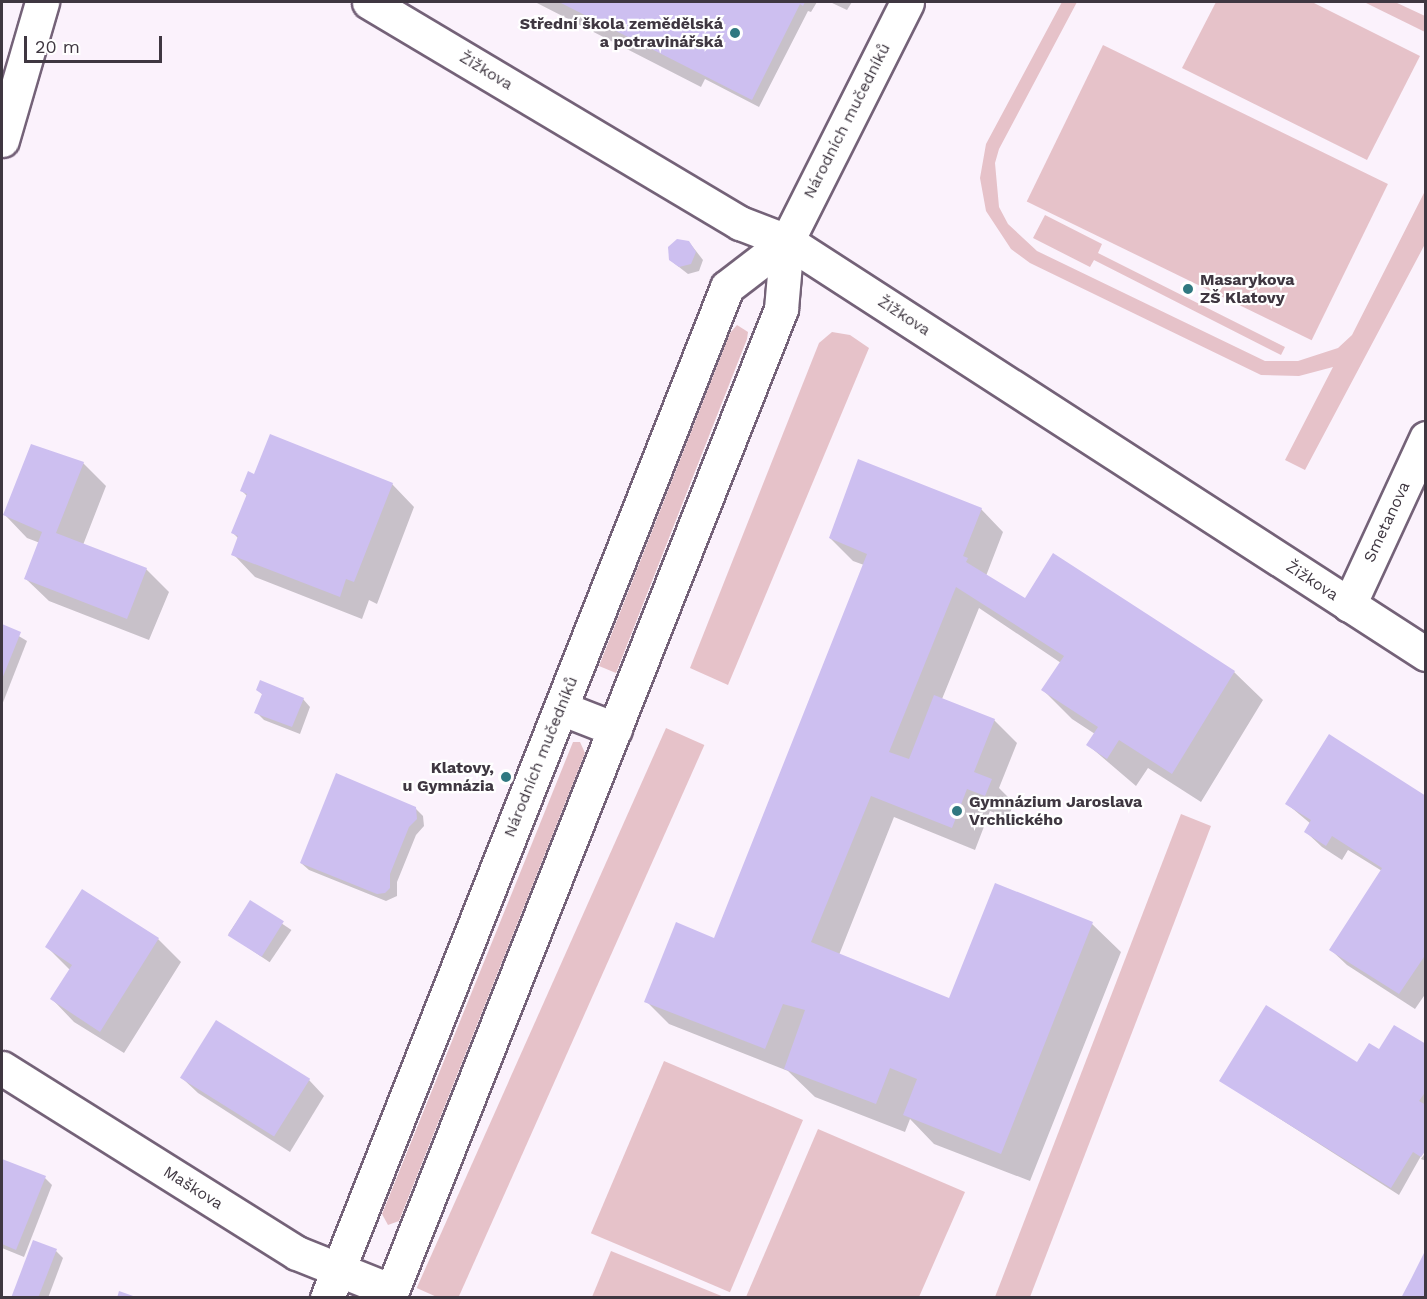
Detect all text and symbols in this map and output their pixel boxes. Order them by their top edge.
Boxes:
place label: Střední škola zemědělská a potravinářská [520,14,723,52]
scale bar [27,24,165,62]
marker: Střední škola zemědělská a potravinářská [728,26,742,40]
text: 20 m [35,36,80,57]
street label: Národních mučedníků [800,40,894,202]
street label: Žižkova [456,48,516,94]
place label: Masarykova ZŠ Klatovy [1200,270,1294,308]
marker: Masarykova ZŠ Klatovy [1181,282,1195,296]
street label: Žižkova [874,292,934,340]
street label: Smetanova [1360,479,1414,565]
street label: Žižkova [1282,557,1342,605]
street label: Národních mučedníků [500,674,582,840]
place label: Klatovy, u Gymnázia [403,758,494,796]
marker: Klatovy, u Gymnázia [499,770,513,784]
place label: Gymnázium Jaroslava Vrchlického [969,792,1142,830]
marker: Gymnázium Jaroslava Vrchlického [950,804,964,818]
street label: Maškova [160,1162,226,1214]

